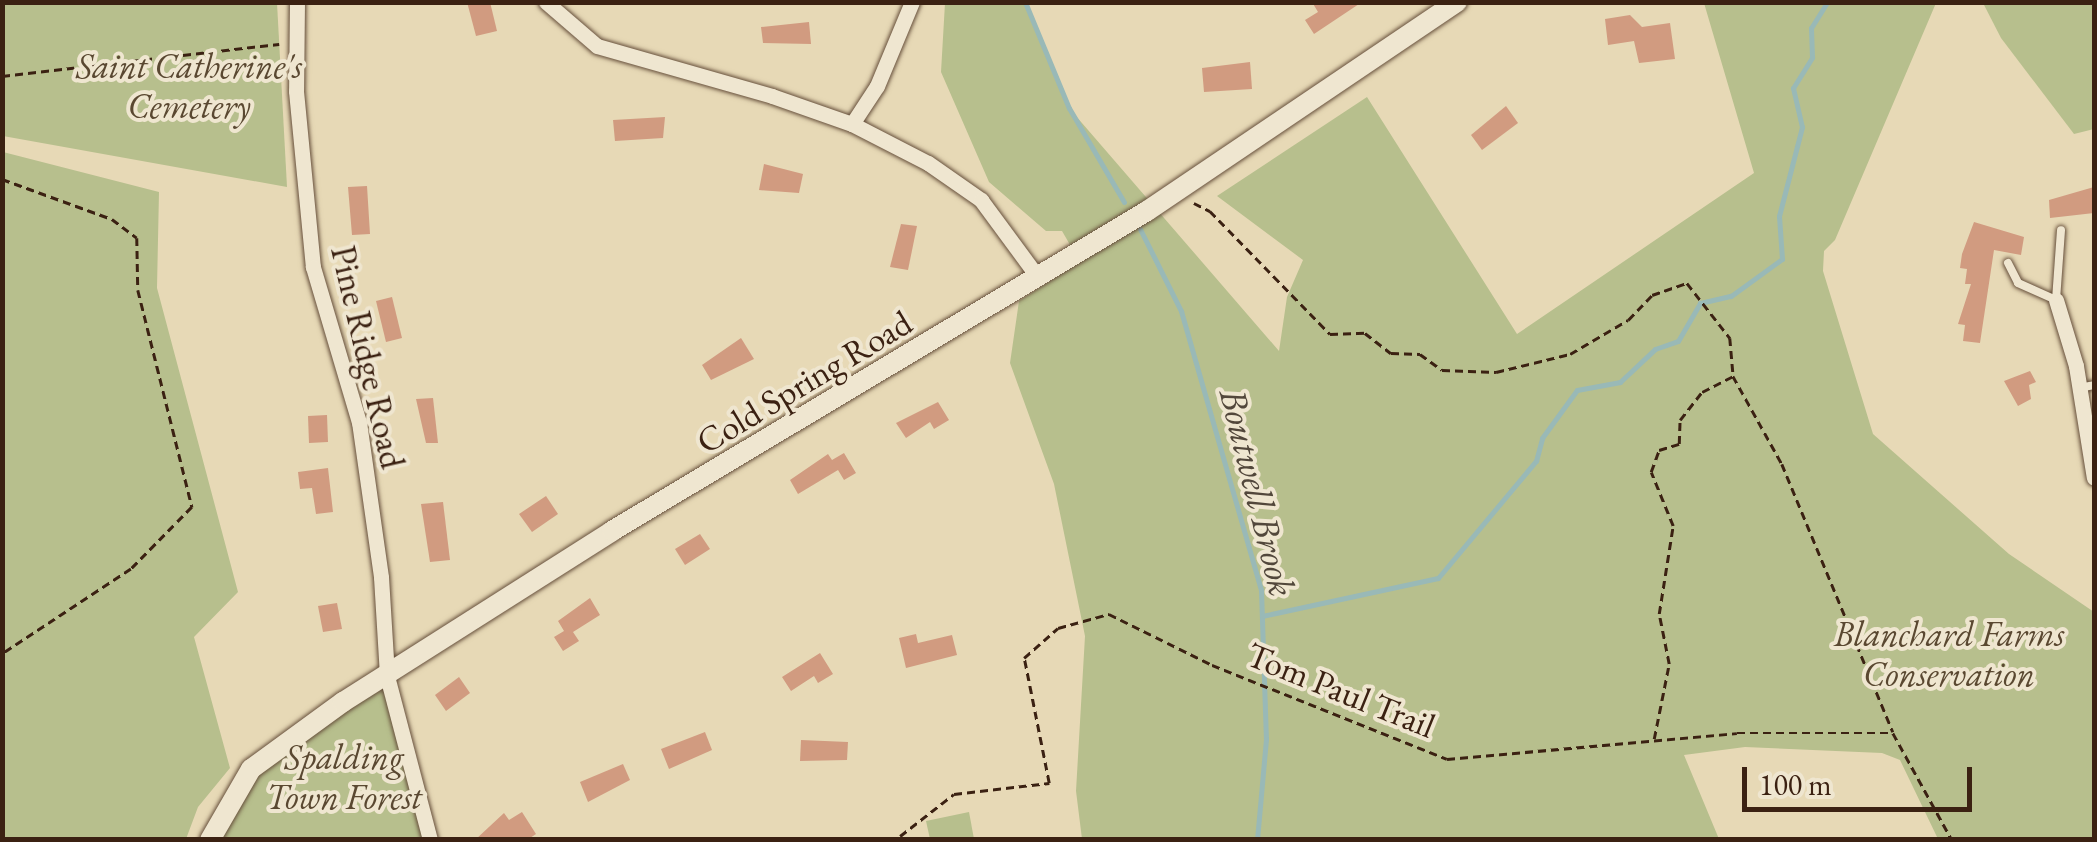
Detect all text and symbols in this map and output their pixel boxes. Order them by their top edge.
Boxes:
park label: Saint Catherine's Cemetery [76,45,302,127]
street label: Pine Ridge Road [322,241,414,473]
street label: Cold Spring Road [689,301,919,463]
water label: Boutwell Brook [1210,383,1306,601]
park label: Blanchard Farms Conservation [1834,613,2064,695]
street label: Tom Paul Trail [1241,633,1441,747]
park label: Spalding Town Forest [266,736,422,818]
scale bar [1747,747,1977,809]
text: 100 m [1759,765,1832,804]

